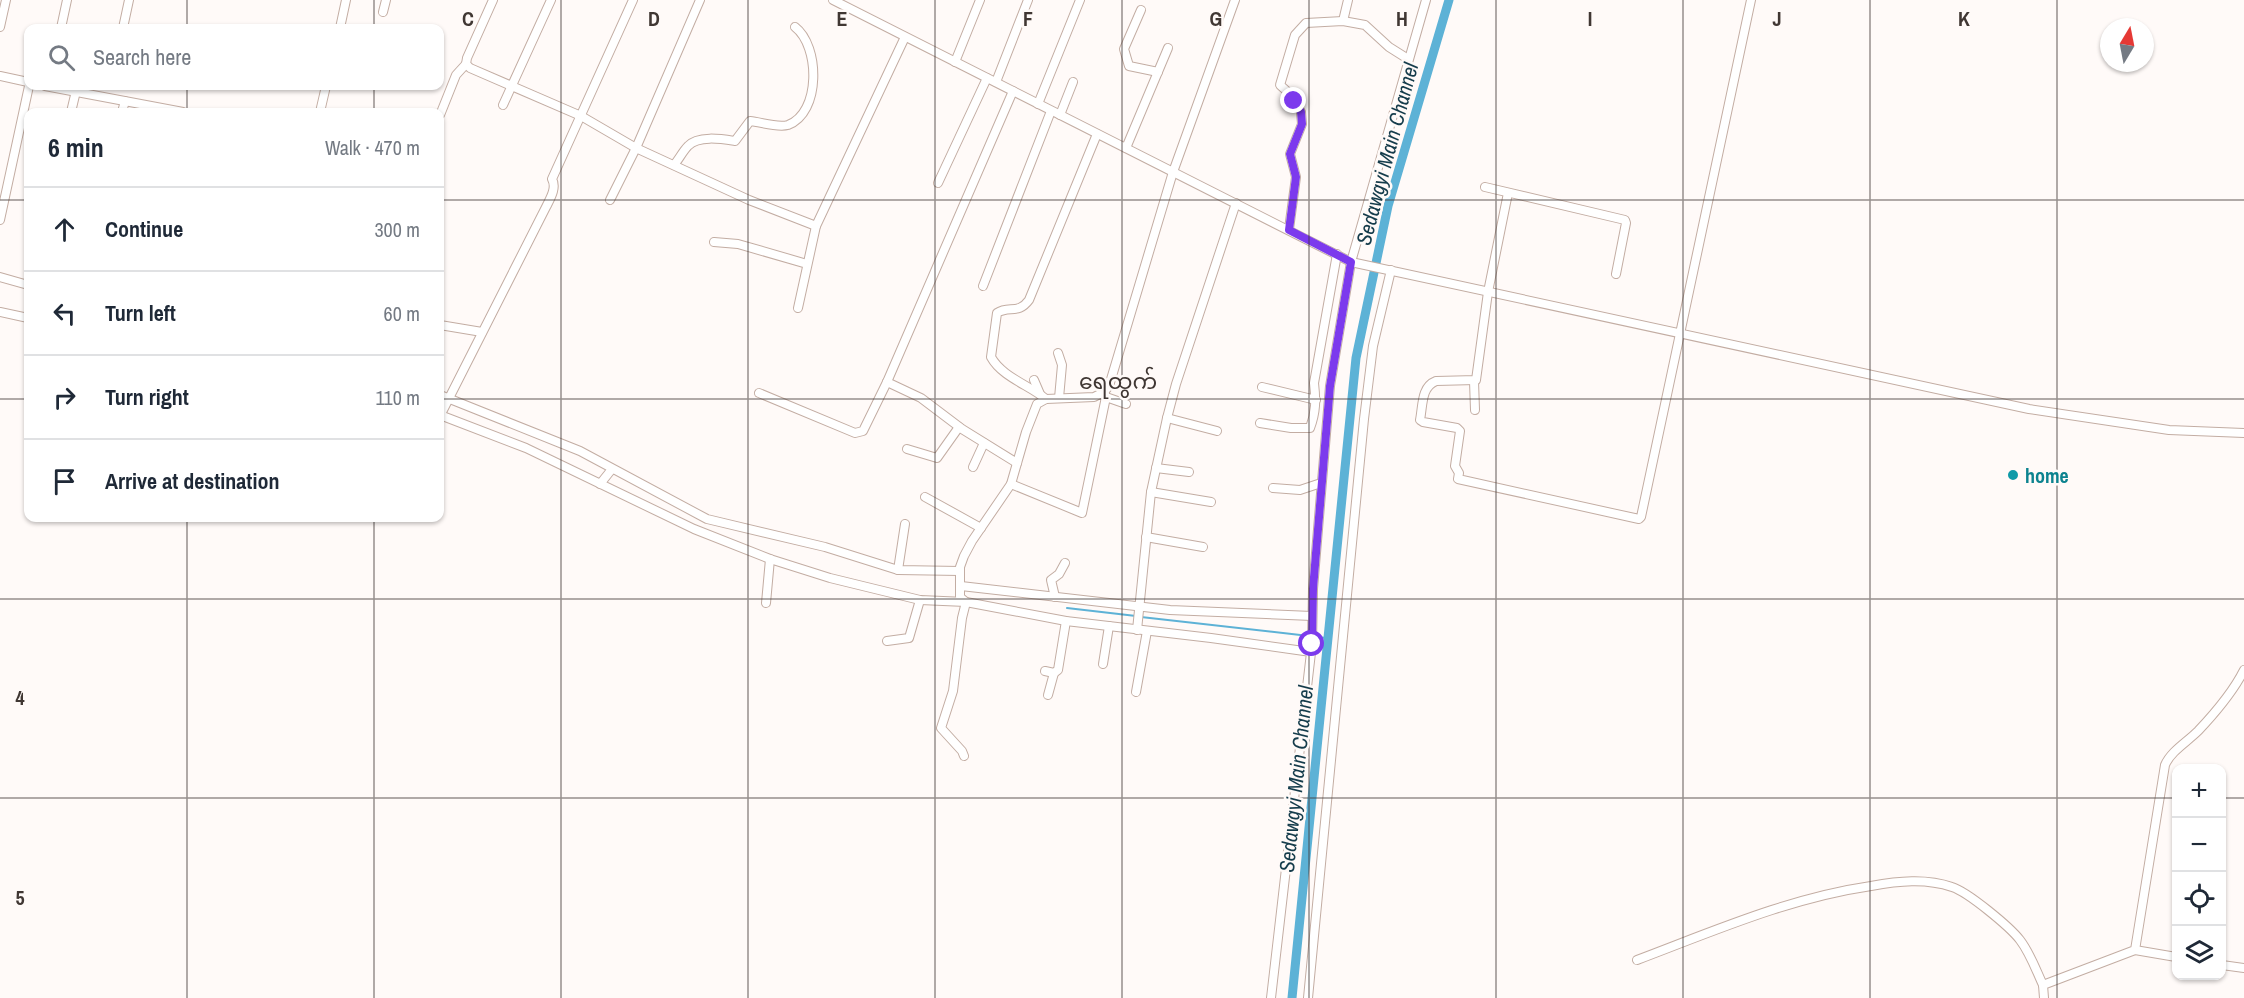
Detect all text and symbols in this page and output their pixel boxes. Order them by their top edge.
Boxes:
text: C [462,5,474,32]
text: D [648,5,660,32]
text: E [837,5,848,32]
text: F [1023,5,1033,32]
text: G [1210,5,1222,32]
text: H [1396,5,1408,32]
text: I [1588,5,1592,32]
text: J [1772,5,1782,32]
text: K [1958,5,1970,32]
north arrow [2100,18,2154,72]
search box [24,24,444,90]
icon: search [45,41,78,74]
text: Search here [93,42,191,72]
water label: Sedawgyi Main Channel [1349,59,1426,248]
route end [1280,87,1306,113]
text: 6 min [48,130,104,165]
text: Walk · 470 m [325,134,420,161]
icon: ahead [48,213,81,246]
text: Continue [105,214,183,244]
text: 300 m [374,216,420,243]
icon: left [48,297,81,330]
text: Turn left [105,298,176,328]
text: 60 m [384,300,420,327]
district label: ရေထွက် [1079,366,1157,399]
icon: right [48,381,81,414]
text: Turn right [105,382,189,412]
text: 110 m [376,384,420,411]
place label: home [2025,462,2069,489]
icon: arrive [48,465,81,498]
text: Arrive at destination [105,466,279,496]
marker: home [2006,468,2020,482]
route start [1298,630,1324,656]
water label: Sedawgyi Main Channel [1272,683,1320,874]
text: 4 [15,684,25,711]
map controls [2172,764,2226,980]
button: + [2172,764,2226,818]
button: − [2172,818,2226,872]
button: locate [2172,872,2226,926]
text: 5 [15,884,25,911]
button: layers [2172,926,2226,980]

